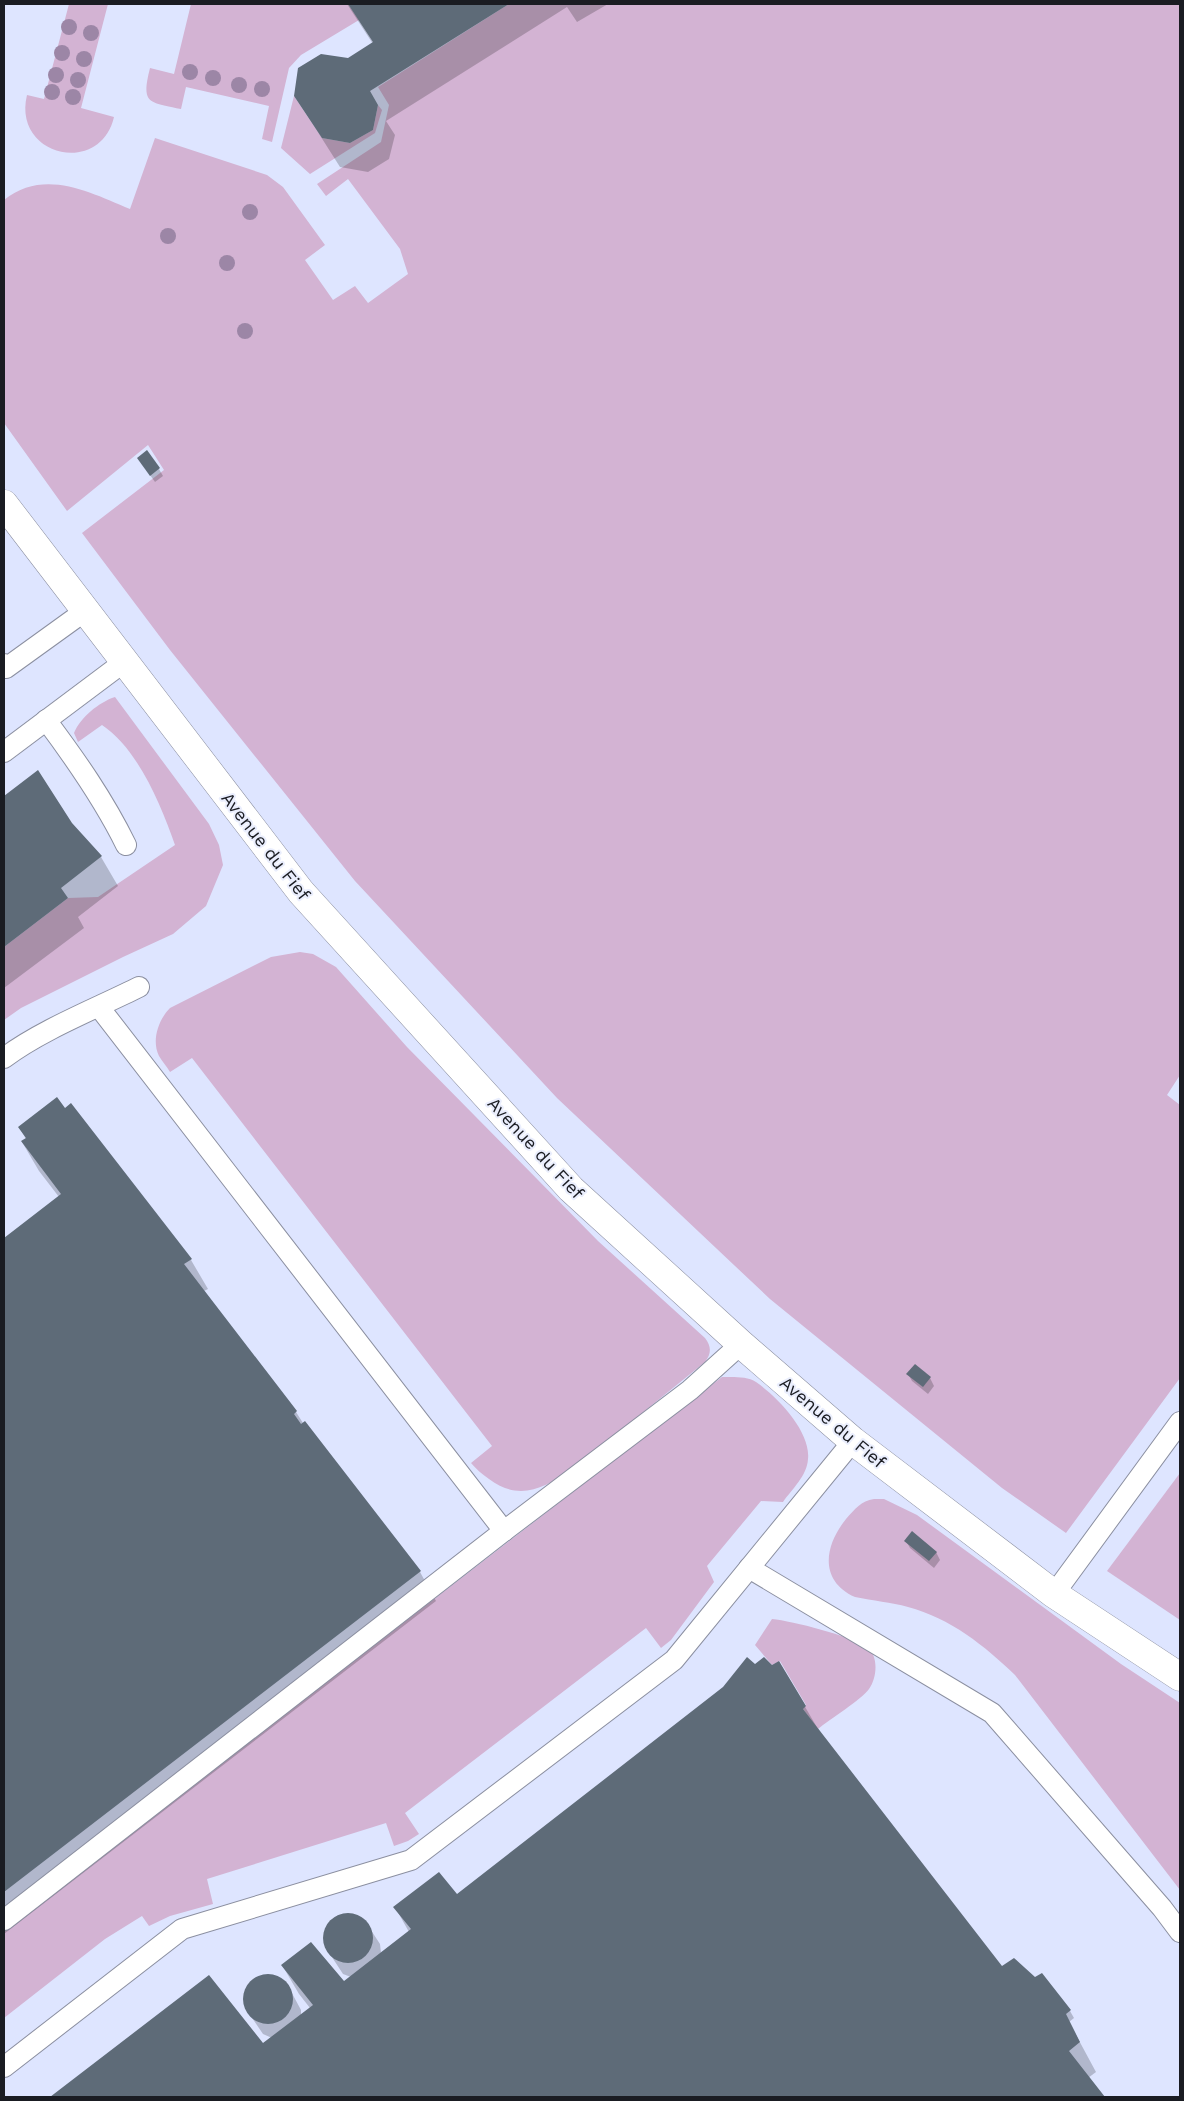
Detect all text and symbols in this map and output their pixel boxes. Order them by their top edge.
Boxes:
street label: Avenue du Fief [217,788,315,904]
street label: Avenue du Fief [483,1093,589,1203]
street label: Avenue du Fief [776,1372,890,1472]

